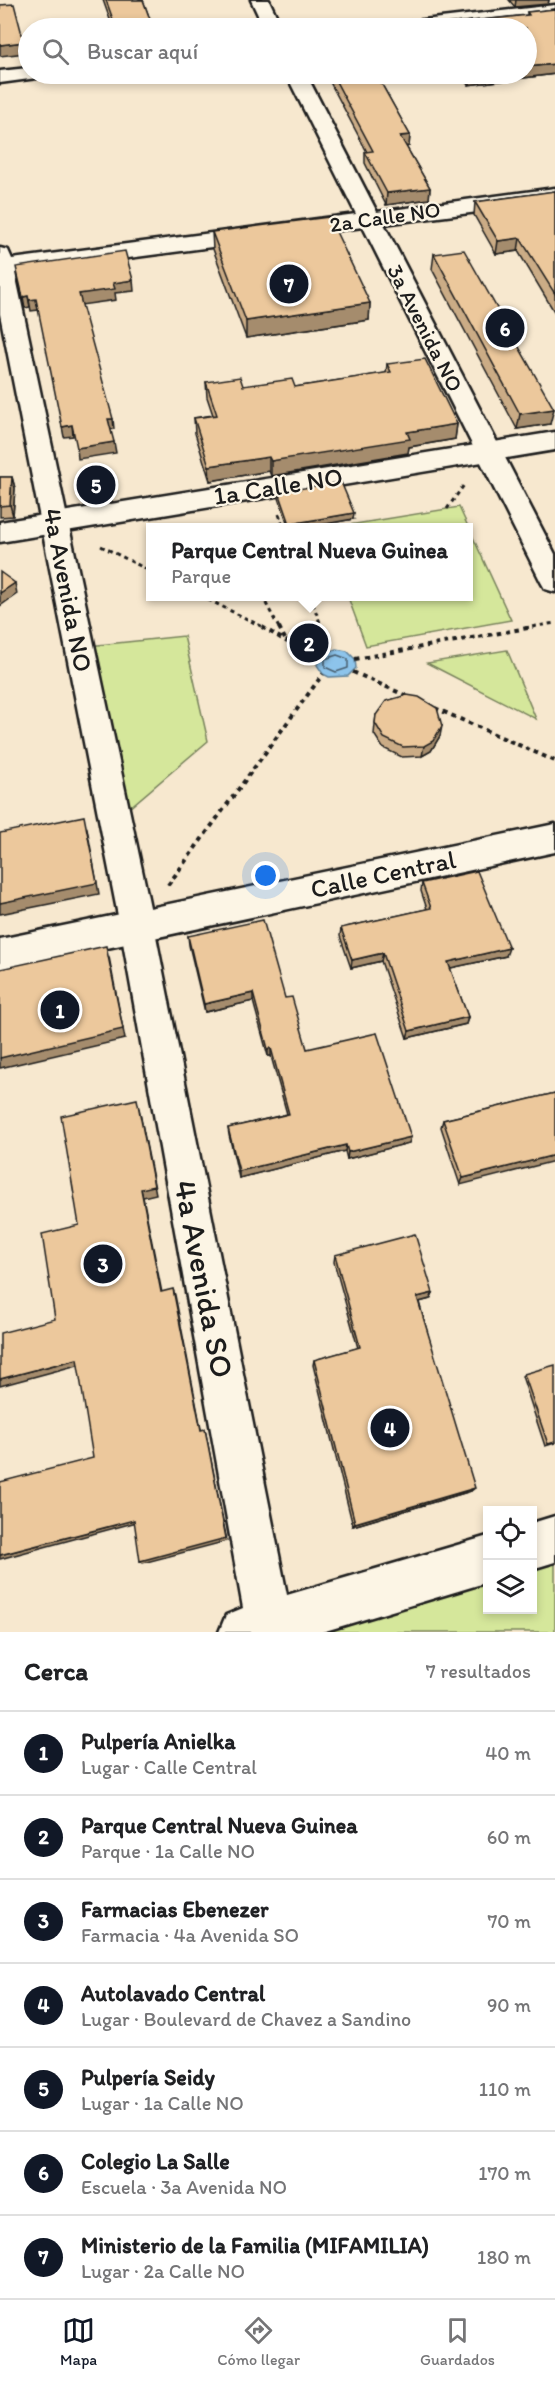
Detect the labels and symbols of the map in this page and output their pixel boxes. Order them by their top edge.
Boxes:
street label: 2a Calle NO [328,196,442,238]
street label: 3a Avenida NO [381,260,469,396]
pin: 7 [270,262,308,306]
pin: 6 [486,306,524,350]
street label: 1a Calle NO [211,460,345,512]
pin: 5 [76,462,116,508]
street label: 4a Avenida NO [36,505,100,675]
pin: 2 [290,620,328,666]
street label: Calle Central [307,843,459,905]
your location [251,861,280,890]
pin: 1 [40,988,80,1032]
street label: 4a Avenida SO [166,1177,242,1381]
pin: 3 [84,1242,122,1286]
pin: 4 [370,1406,410,1450]

